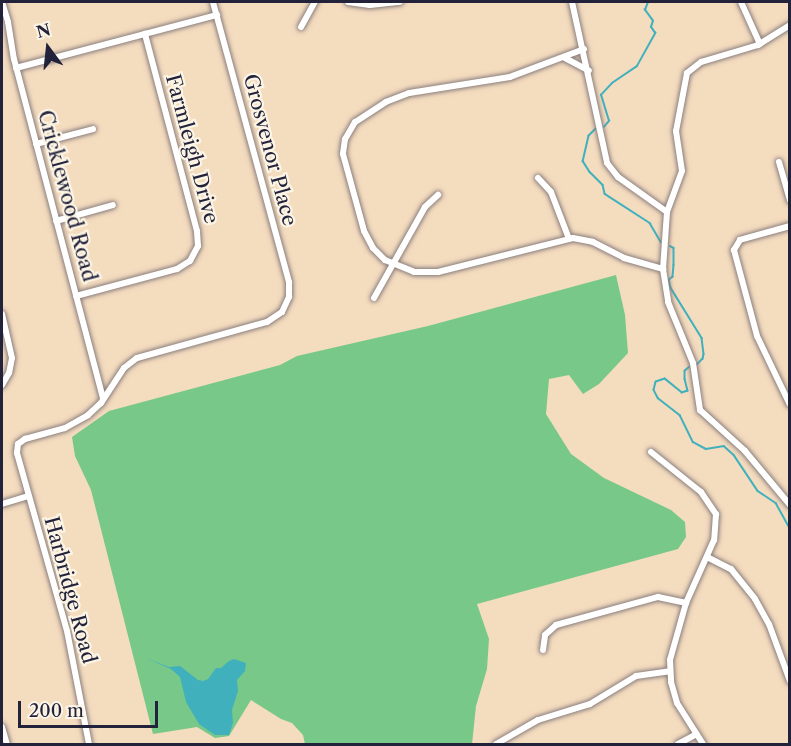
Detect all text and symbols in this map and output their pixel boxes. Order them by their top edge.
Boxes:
north arrow [18,18,78,78]
text: N [34,19,53,42]
street label: Grosvenor Place [238,71,302,229]
street label: Farmleigh Drive [161,72,223,226]
street label: Cricklewood Road [33,108,101,284]
street label: Harbridge Road [39,514,101,666]
scale bar [21,689,160,727]
text: 200 m [29,700,84,722]

